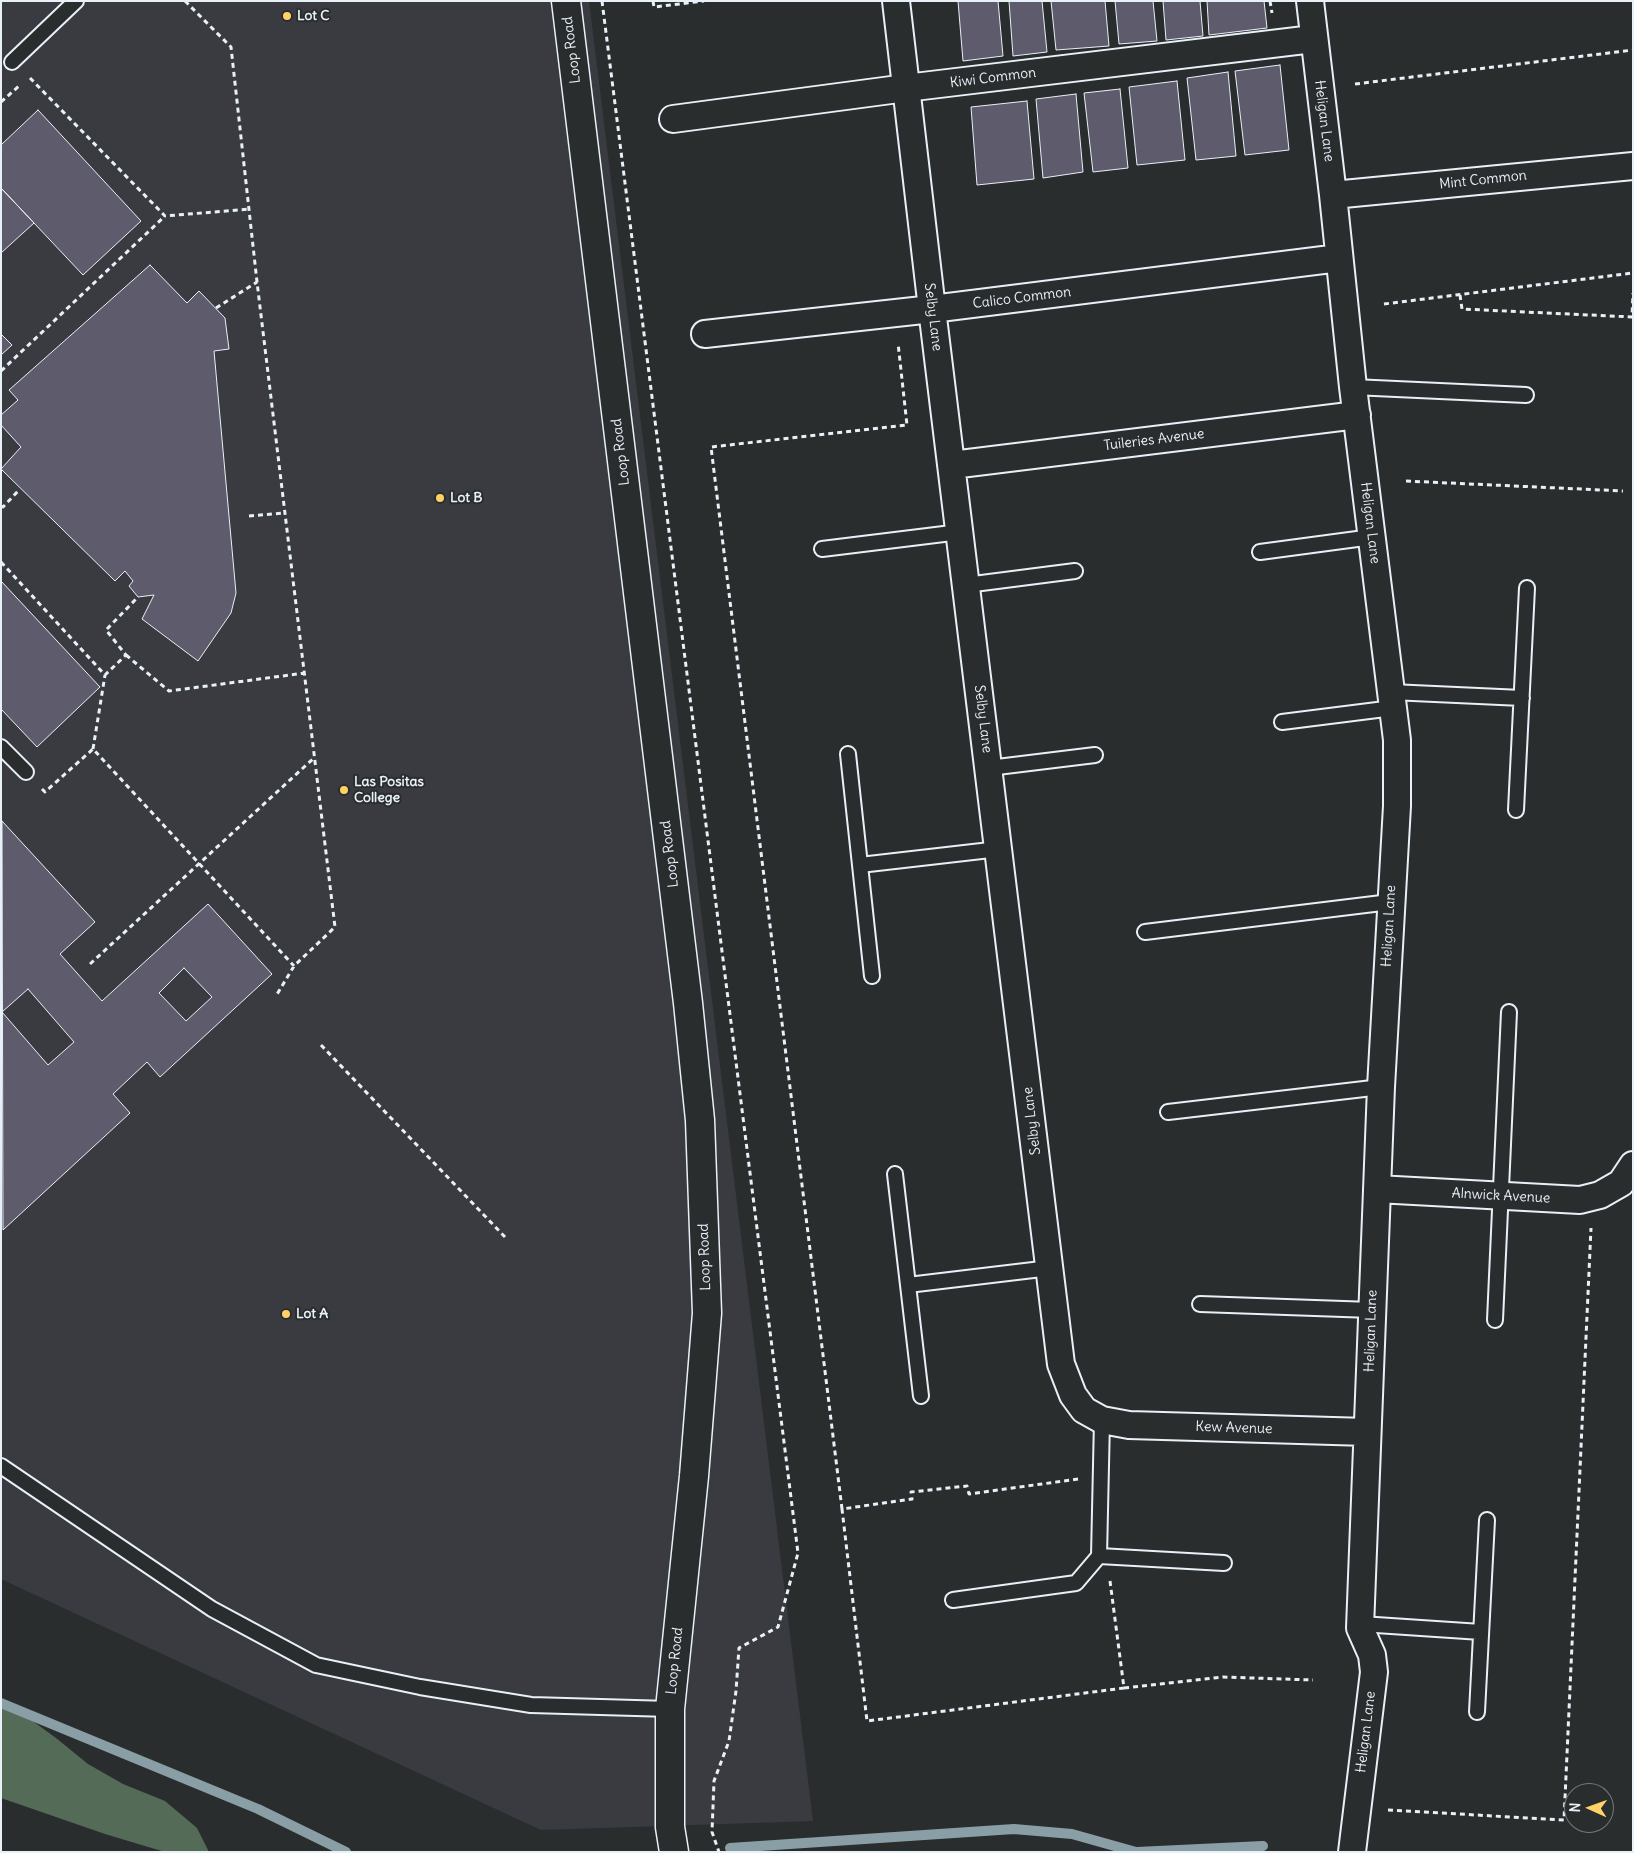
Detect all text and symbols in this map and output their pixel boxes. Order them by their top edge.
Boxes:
place label: Lot C [297,8,329,24]
marker: Lot C [281,10,293,22]
street label: Loop Road [560,16,584,84]
street label: Kiwi Common [949,64,1037,92]
street label: Heligan Lane [1311,79,1337,163]
street label: Mint Common [1438,167,1528,193]
street label: Selby Lane [920,282,946,352]
street label: Calico Common [972,284,1072,312]
street label: Loop Road [609,418,633,486]
street label: Tuileries Avenue [1103,425,1205,455]
street label: Heligan Lane [1357,481,1383,565]
place label: Lot B [450,490,482,506]
marker: Lot B [434,492,446,504]
street label: Selby Lane [970,684,996,754]
place label: Las Positas College [354,774,424,806]
marker: Las Positas College [338,784,350,796]
street label: Loop Road [658,820,682,888]
street label: Heligan Lane [1378,885,1400,967]
street label: Selby Lane [1019,1086,1045,1156]
street label: Alnwick Avenue [1451,1185,1551,1207]
street label: Loop Road [695,1223,715,1291]
street label: Heligan Lane [1361,1290,1381,1372]
place label: Lot A [296,1306,328,1322]
marker: Lot A [280,1308,292,1320]
street label: Kew Avenue [1195,1418,1273,1438]
street label: Loop Road [663,1627,687,1695]
street label: Heligan Lane [1353,1690,1379,1774]
north arrow [1564,1783,1614,1833]
text: N [1566,1802,1584,1813]

